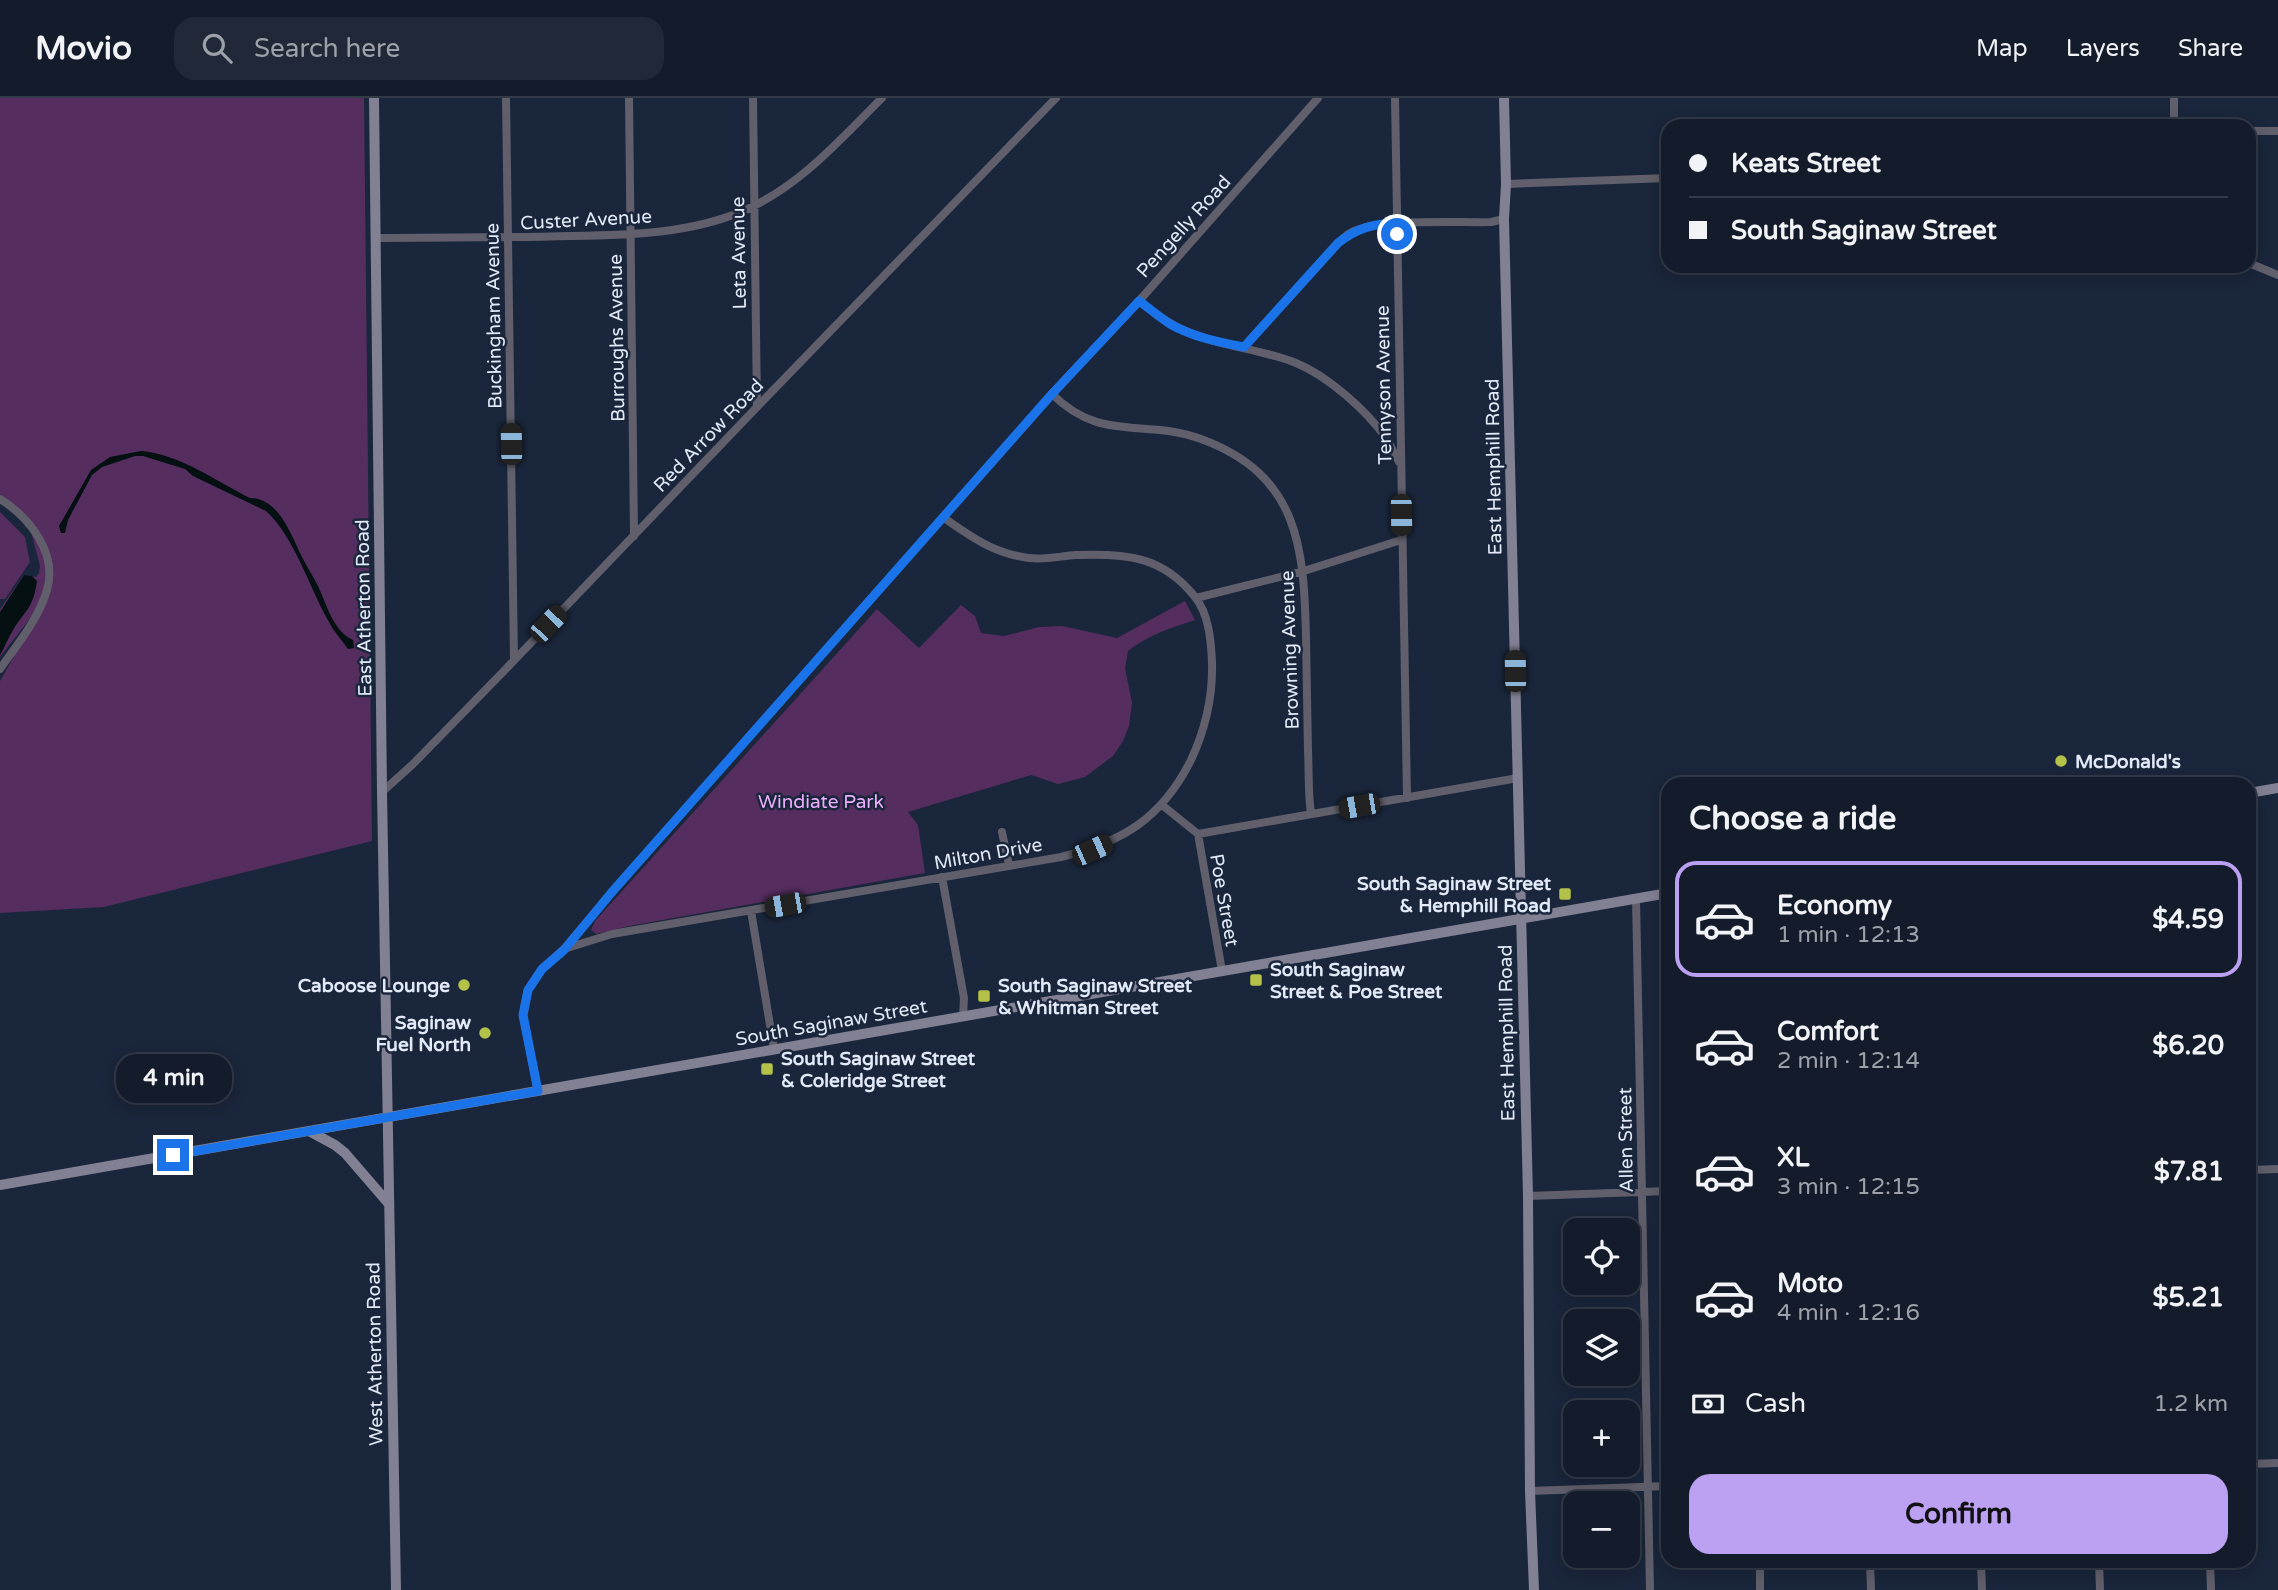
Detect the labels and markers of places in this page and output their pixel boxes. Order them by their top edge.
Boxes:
place label: McDonald's [2075,751,2181,773]
marker: McDonald's [2053,753,2069,769]
place label: South Saginaw Street & Hemphill Road [1357,873,1552,918]
marker: South Saginaw Street & Hemphill Road [1557,886,1573,902]
place label: South Saginaw Street & Poe Street [1270,959,1443,1003]
marker: South Saginaw Street & Poe Street [1248,972,1264,988]
place label: Caboose Lounge [298,975,450,998]
place label: South Saginaw Street & Whitman Street [998,975,1193,1019]
marker: Caboose Lounge [456,977,472,993]
marker: South Saginaw Street & Whitman Street [976,988,992,1004]
place label: Saginaw Fuel North [375,1012,471,1056]
marker: Saginaw Fuel North [477,1025,493,1041]
place label: South Saginaw Street & Coleridge Street [781,1048,976,1093]
marker: South Saginaw Street & Coleridge Street [759,1061,775,1077]

